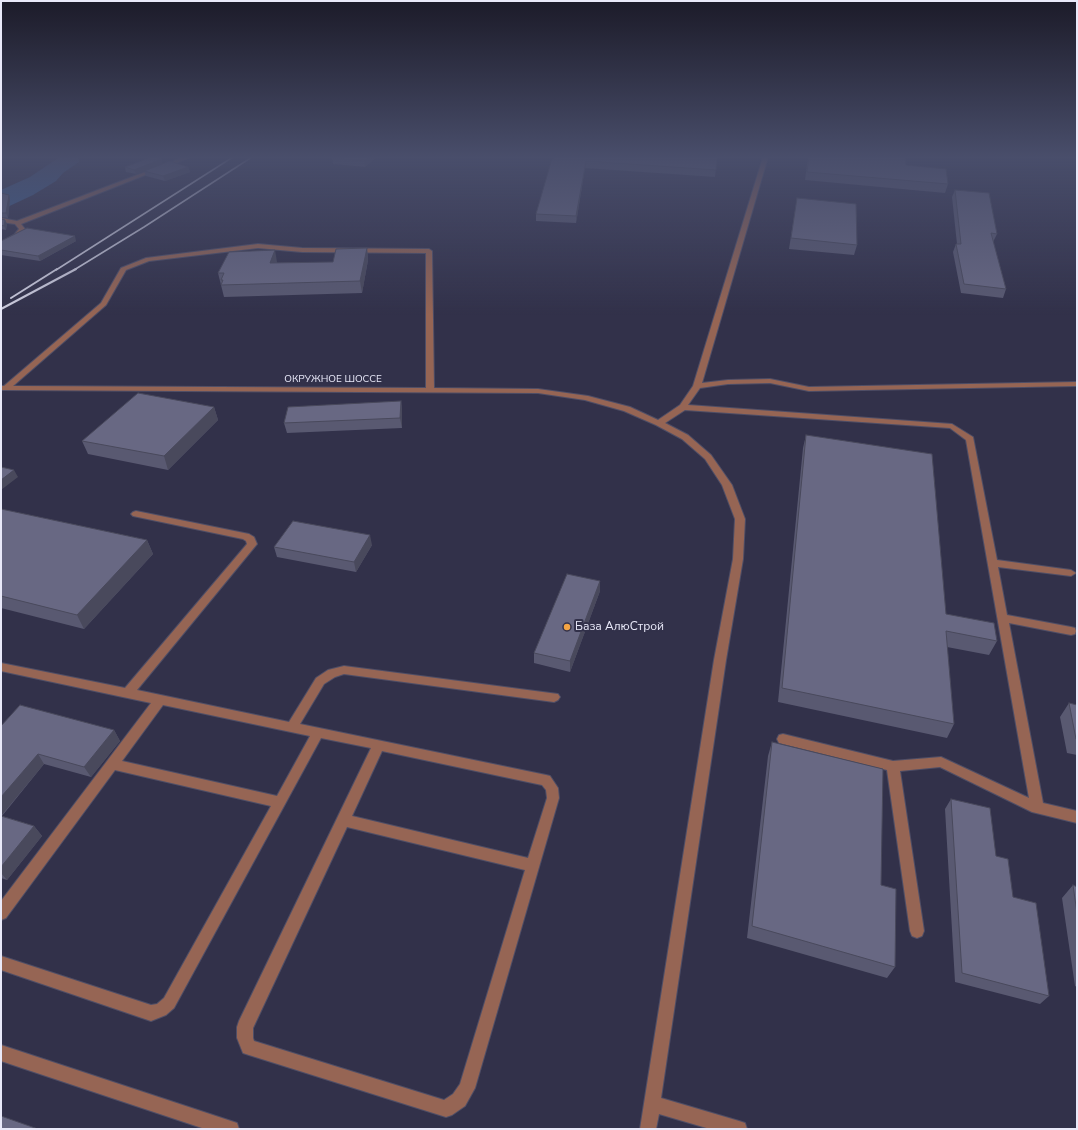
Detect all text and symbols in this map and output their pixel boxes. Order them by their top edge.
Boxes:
street label: ОКРУЖНОЕ ШОССЕ [284,374,382,386]
place label: База АлюСтрой [575,620,664,634]
marker: База АлюСтрой [562,622,572,632]

